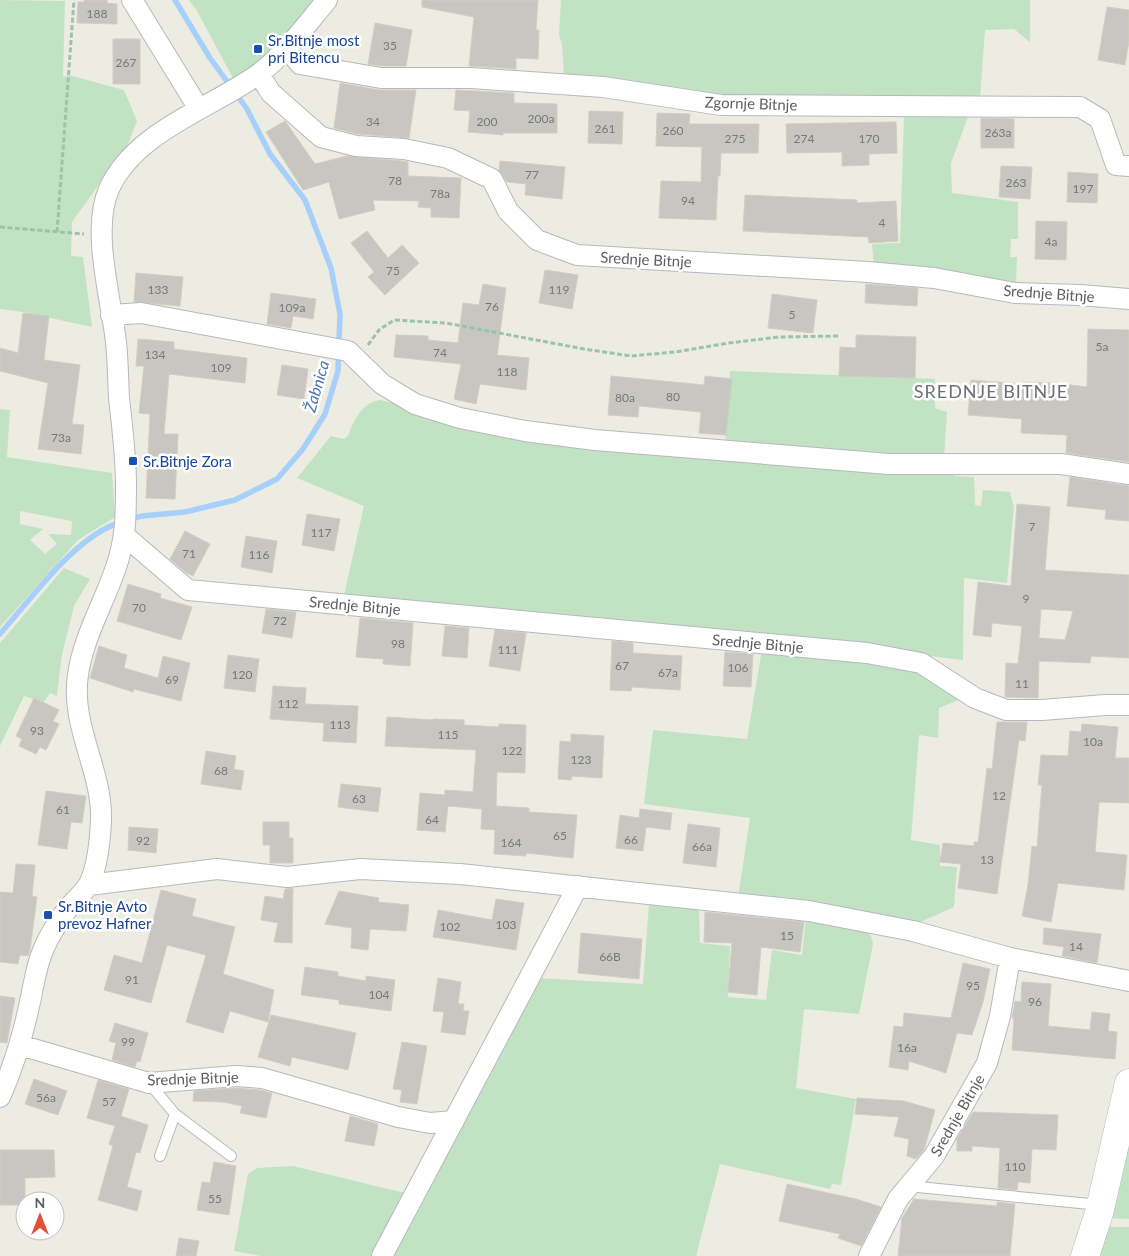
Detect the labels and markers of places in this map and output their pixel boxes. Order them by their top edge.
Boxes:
place label: Sr.Bitnje most pri Bitencu [268,31,360,66]
marker: Sr.Bitnje most pri Bitencu [252,43,264,55]
place label: Sr.Bitnje Zora [143,452,232,470]
marker: Sr.Bitnje Zora [127,455,139,467]
place label: Sr.Bitnje Avto prevoz Hafner [58,897,152,932]
marker: Sr.Bitnje Avto prevoz Hafner [42,909,54,921]

